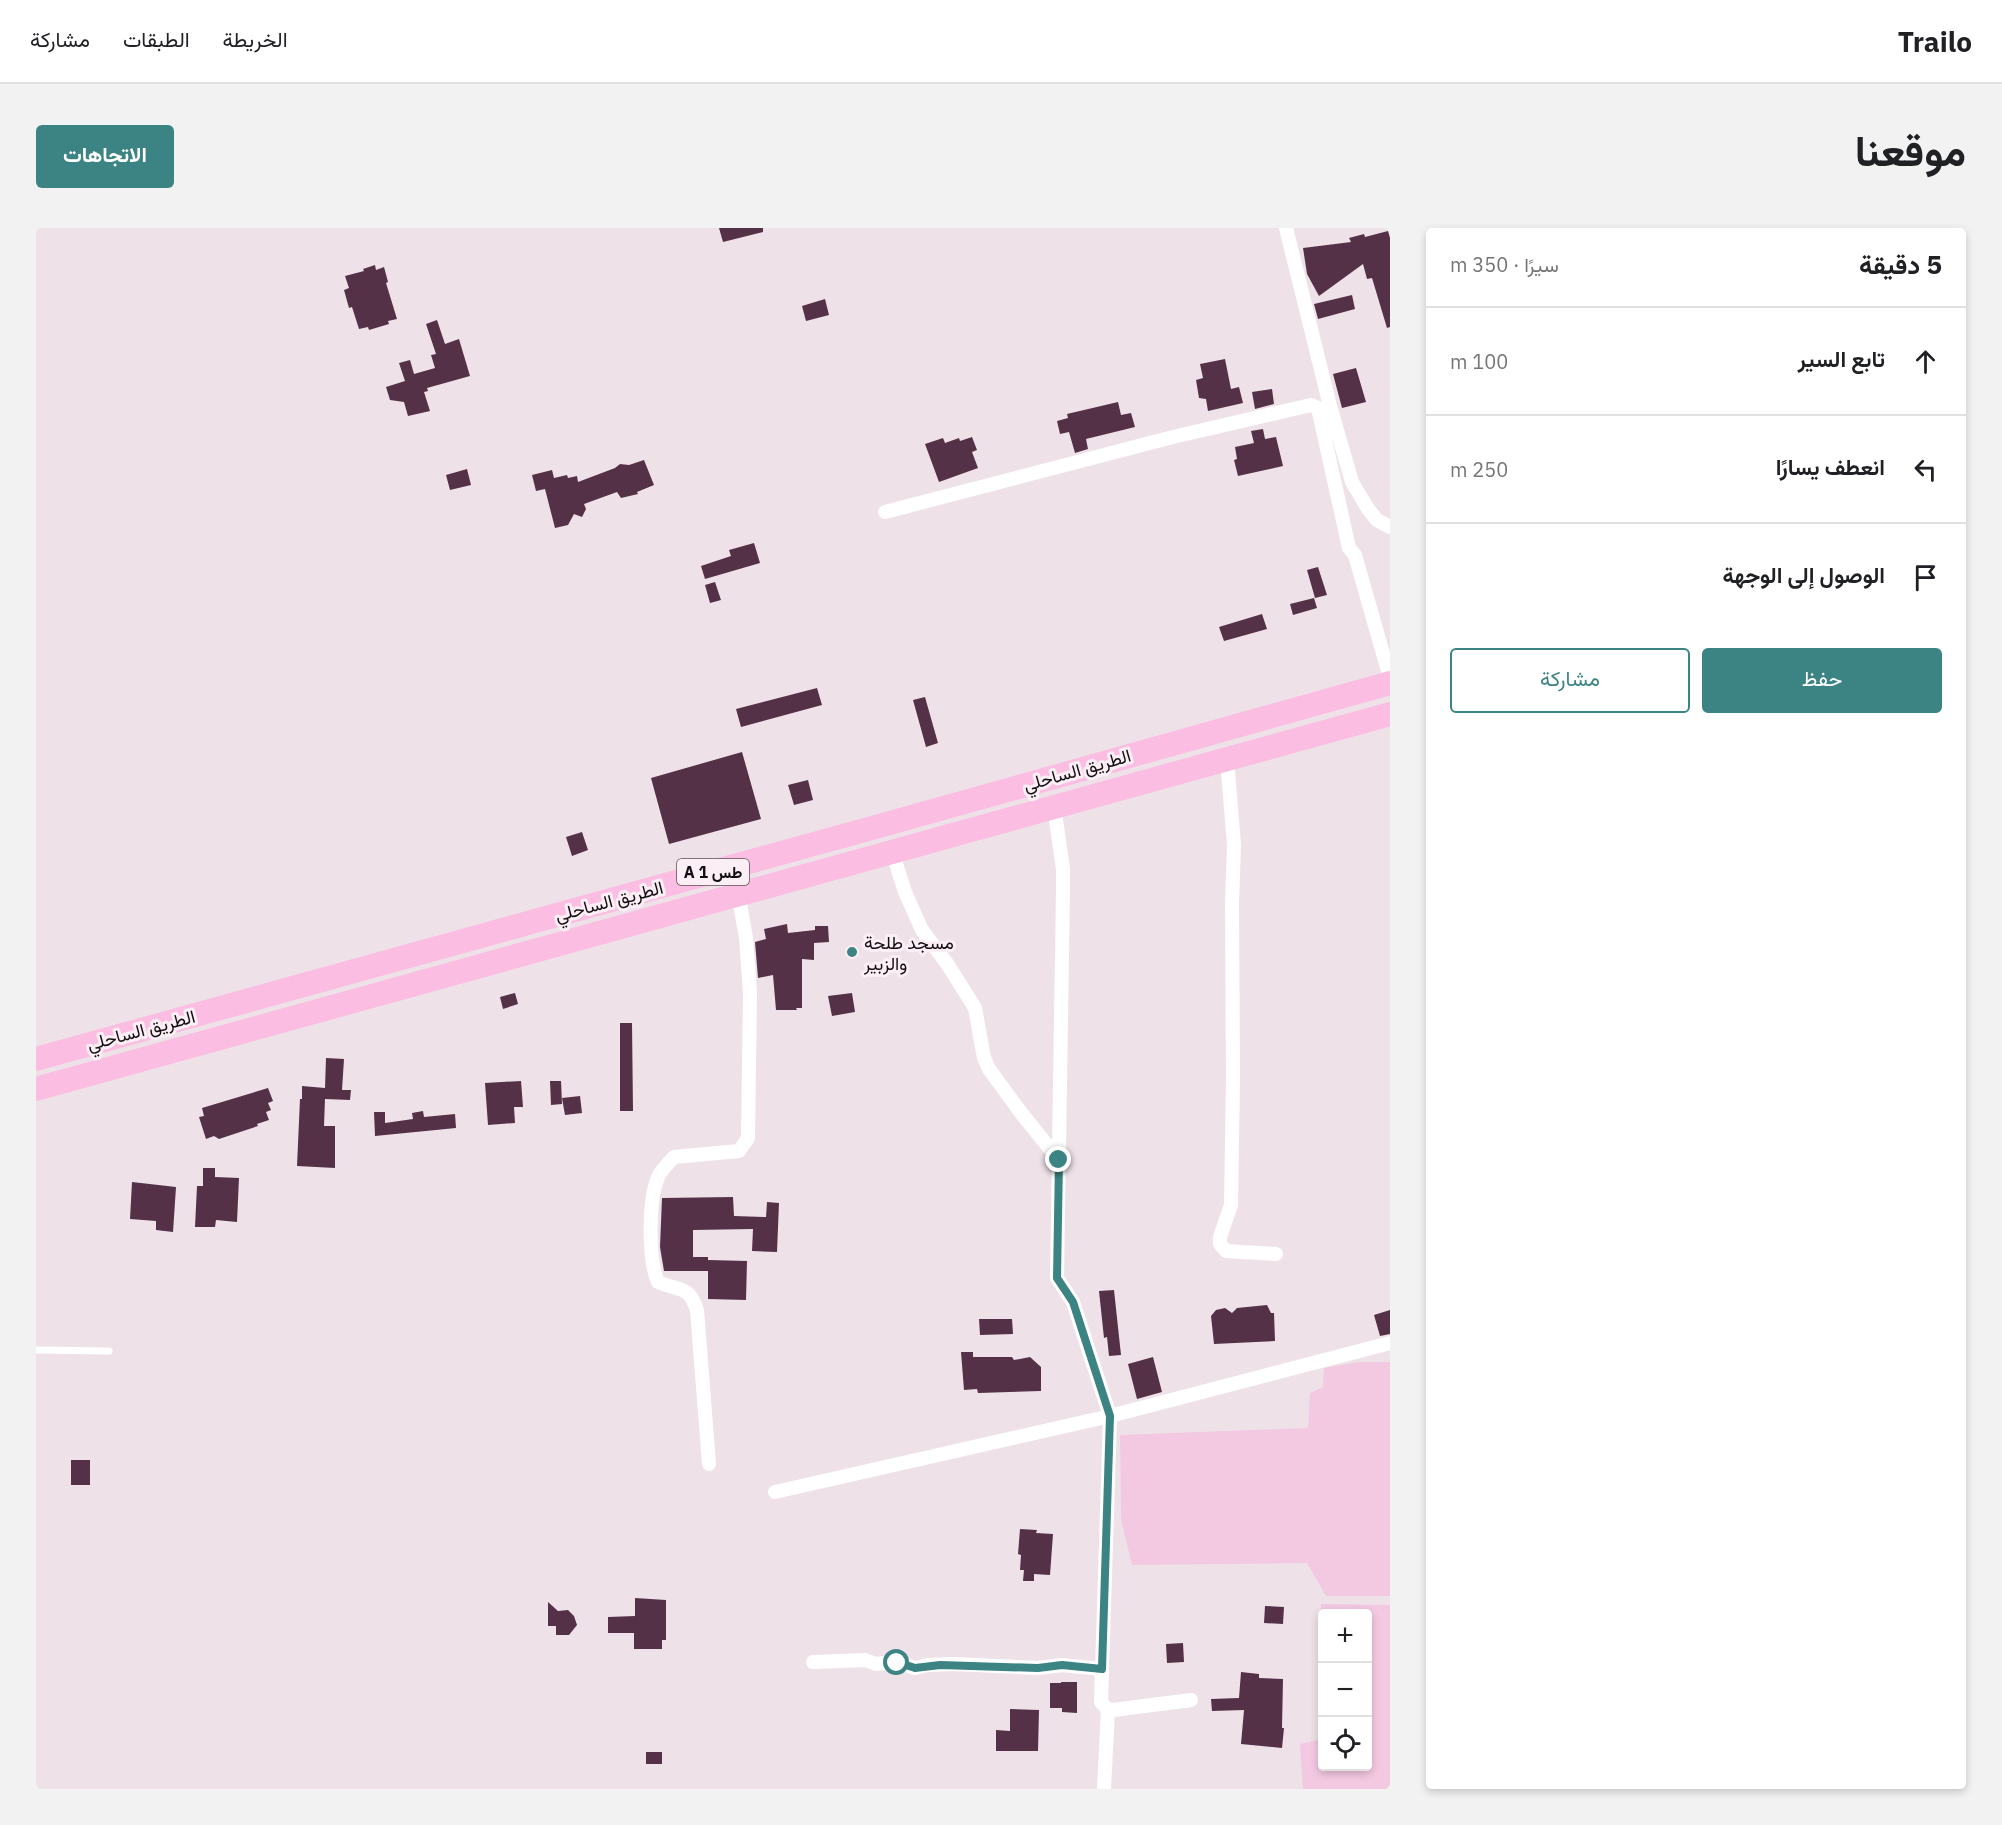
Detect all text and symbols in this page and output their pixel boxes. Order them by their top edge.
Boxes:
text: Trailo [1898,23,1972,60]
text: مشاركة [30,25,90,53]
text: الطبقات [123,25,190,53]
text: الخريطة [223,25,288,53]
text: موقعنا [1855,123,1966,178]
button: الاتجاهات [36,125,174,188]
text: 5 دقيقة [1859,247,1942,281]
text: سيرًا · 350 m [1450,251,1559,278]
text: تابع السير [1798,344,1885,373]
icon: ahead [1909,345,1942,378]
text: 100 m [1450,348,1508,375]
text: انعطف يسارًا [1776,452,1885,481]
icon: left [1909,453,1942,486]
text: 250 m [1450,456,1508,483]
text: الوصول إلى الوجهة [1723,560,1885,589]
icon: arrive [1909,561,1942,594]
button: مشاركة [1450,648,1690,713]
button: حفظ [1702,648,1942,713]
street label: الطريق الساحلي [1021,744,1135,800]
road number: A 1 طس [677,859,749,885]
street label: الطريق الساحلي [552,876,667,930]
place label: مسجد طلحة والزبير [863,931,954,975]
marker: مسجد طلحة والزبير [845,945,859,959]
street label: الطريق الساحلي [84,1005,199,1059]
route end [1045,1146,1071,1172]
map controls [1318,1609,1372,1771]
button: + [1318,1609,1372,1663]
route start [883,1649,909,1675]
button: − [1318,1663,1372,1717]
button: locate [1318,1717,1372,1771]

